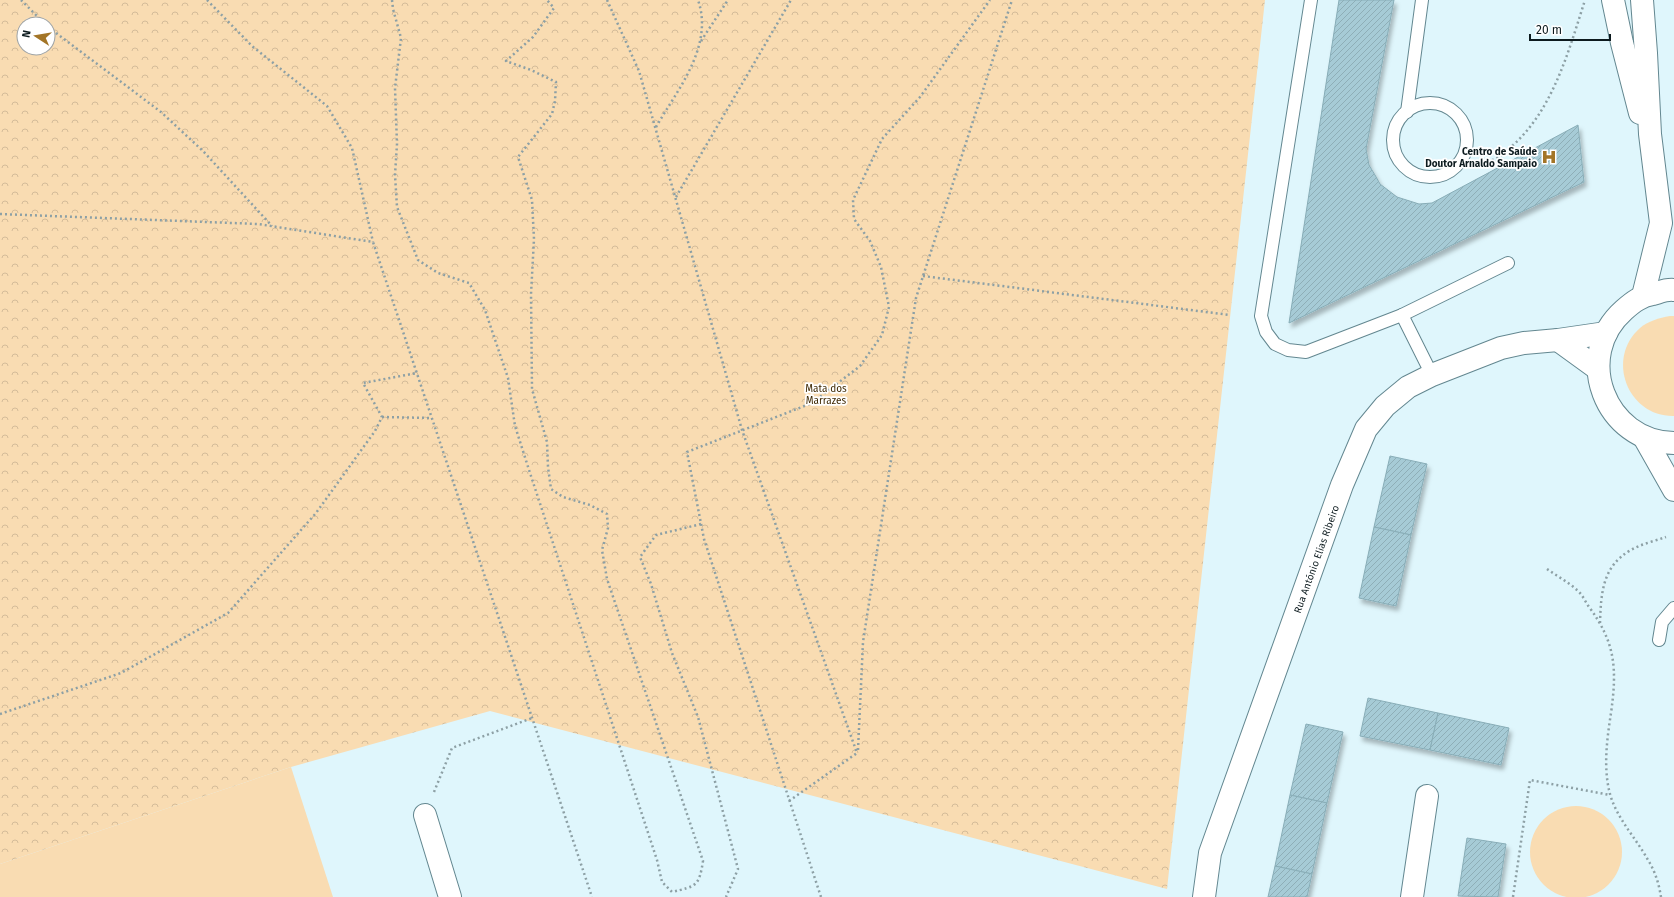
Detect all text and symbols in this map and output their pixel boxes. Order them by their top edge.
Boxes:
north arrow [16,16,56,56]
scale bar [1530,16,1610,42]
text: 20 m [1536,23,1562,37]
text: N [20,29,34,39]
place label: Centro de Saúde Doutor Arnaldo Sampaio [1425,145,1537,170]
hospital icon: Centro de Saúde Doutor Arnaldo Sampaio [1540,148,1558,166]
park label: Mata dos Marrazes [805,383,847,407]
street label: Rua António Elias Ribeiro [1292,503,1342,615]

